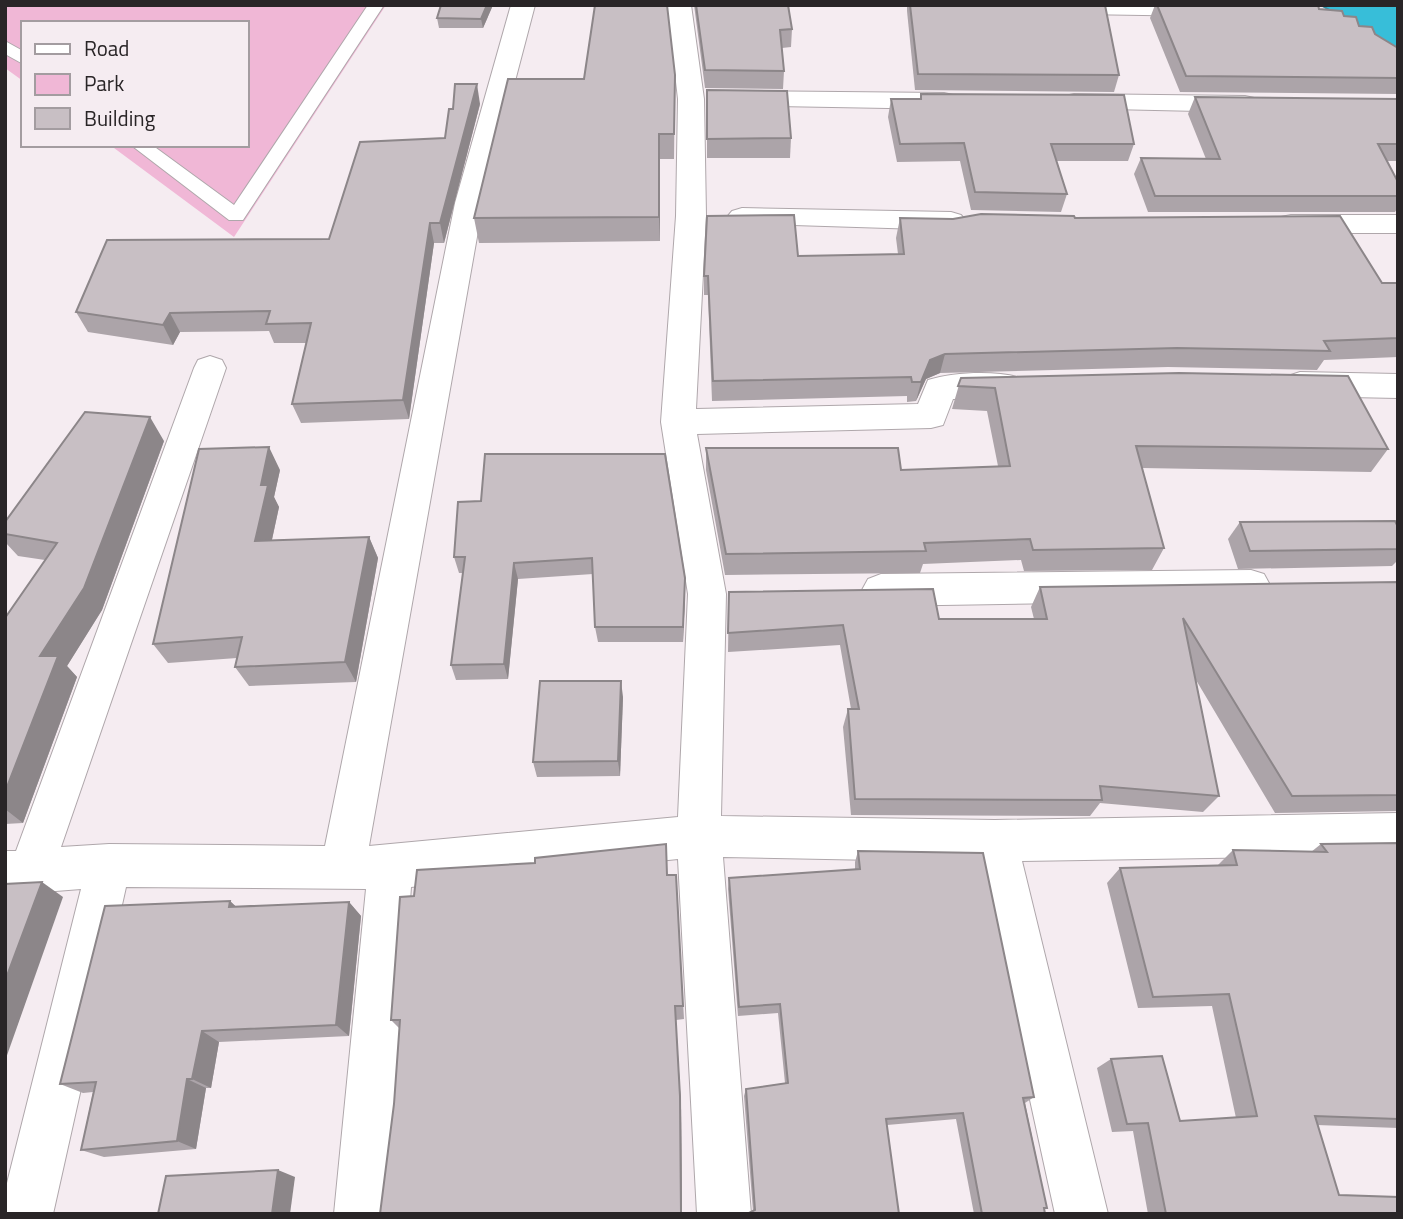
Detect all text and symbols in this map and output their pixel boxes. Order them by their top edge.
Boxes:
legend [21,21,248,147]
text: Road [84,32,129,64]
text: Park [84,67,124,99]
text: Building [84,102,156,134]

